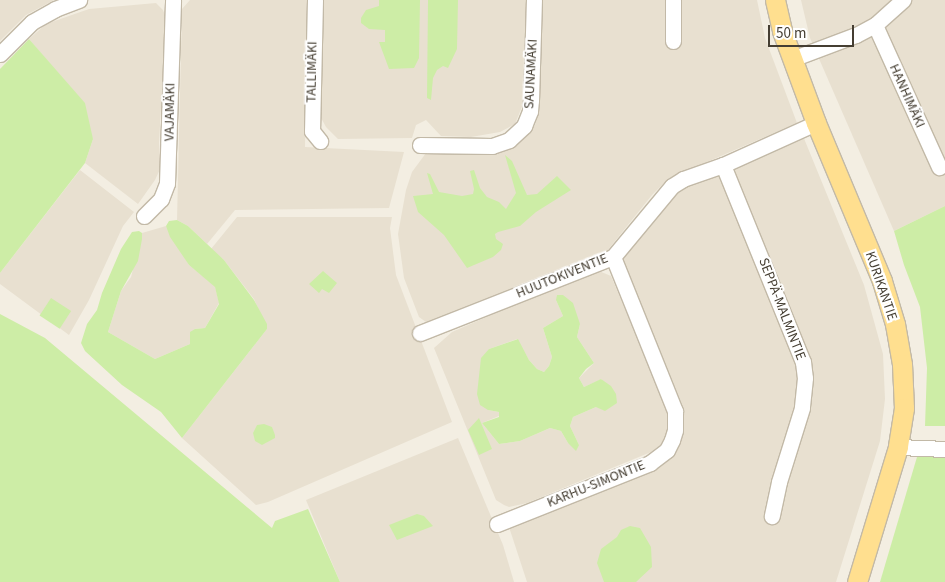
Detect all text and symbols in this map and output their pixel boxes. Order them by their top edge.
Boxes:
scale bar [770,15,856,47]
text: 50 m [776,23,806,44]
street label: SAUNAMÄKI [521,39,541,109]
street label: TALLIMÄKI [303,41,321,103]
street label: HANHIMÄKI [885,61,929,131]
street label: VAJAMÄKI [161,83,179,141]
street label: KURIKANTIE [861,249,901,323]
street label: HUUTOKIVENTIE [514,250,610,302]
street label: SEPPÄ-MALMINTIE [755,256,809,362]
street label: KARHU-SIMONTIE [545,457,647,511]

